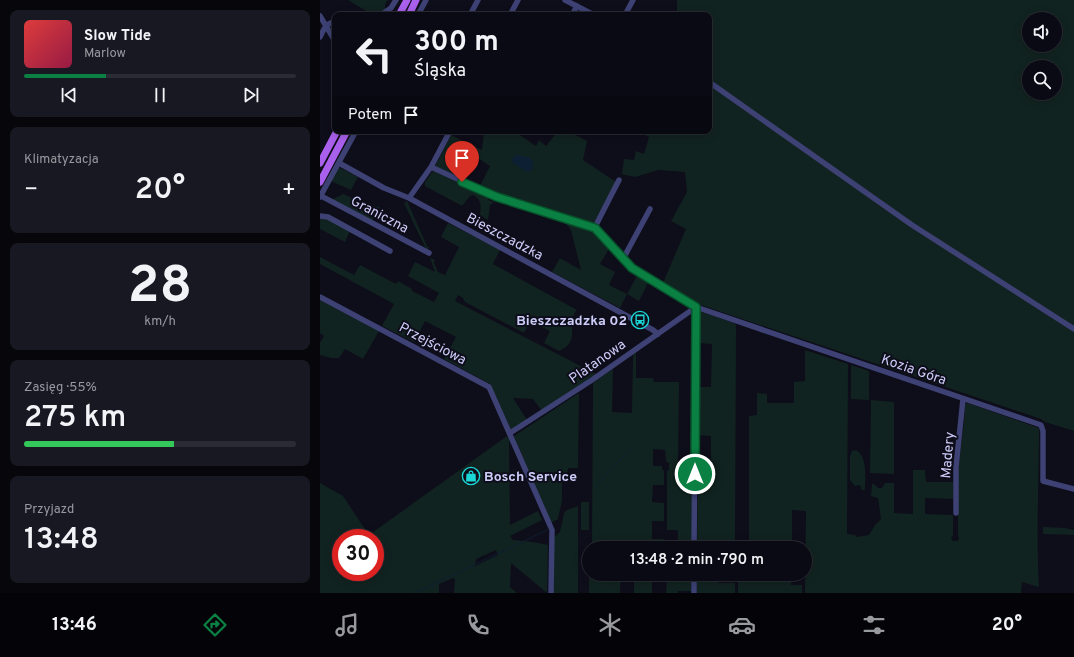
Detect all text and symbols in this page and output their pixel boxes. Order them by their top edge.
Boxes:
map controls [1022,12,1062,100]
button: sound [1022,12,1062,52]
text: 300 m [414,25,499,61]
text: Slow Tide [84,27,151,46]
icon: left [348,28,400,80]
text: Marlow [84,46,126,62]
text: Śląska [414,60,466,83]
button: search [1022,60,1062,100]
icon: previous [58,84,80,106]
icon: pause [149,84,171,106]
icon: next [240,84,262,106]
icon: arrive [400,104,422,126]
text: Potem [348,106,392,125]
pin [445,141,479,182]
icon: arrive [451,147,473,169]
text: Klimatyzacja [24,152,99,168]
text: 20° [135,172,185,209]
text: − [24,177,38,204]
text: + [282,177,296,204]
street label: Graniczna [347,193,411,238]
street label: Bieszczadzka [463,210,546,265]
text: 28 [128,255,192,321]
bus stop icon: Bieszczadzka 02 [630,310,650,330]
place label: Bieszczadzka 02 [516,313,627,330]
text: km/h [144,314,176,330]
street label: Przejściowa [396,319,469,369]
street label: Platanowa [566,337,629,388]
street label: Kozia Góra [879,351,948,389]
text: Zasięg · 55% [24,380,97,396]
text: 275 km [24,400,126,437]
street label: Madery [938,431,959,479]
position arrow [674,453,716,495]
shop icon: Bosch Service [461,466,481,486]
place label: Bosch Service [484,469,577,486]
text: Przyjazd [24,502,74,518]
text: 13:48 [24,522,99,559]
speed limit sign: 30 [332,529,384,581]
text: 13:48 · 2 min · 790 m [630,551,764,570]
icon: directions [201,611,229,639]
icon: music [333,611,361,639]
icon: phone [464,611,492,639]
icon: climate [596,611,624,639]
icon: car [728,611,756,639]
icon: filters [860,611,888,639]
text: 13:46 [52,614,97,637]
text: 20° [992,614,1022,637]

